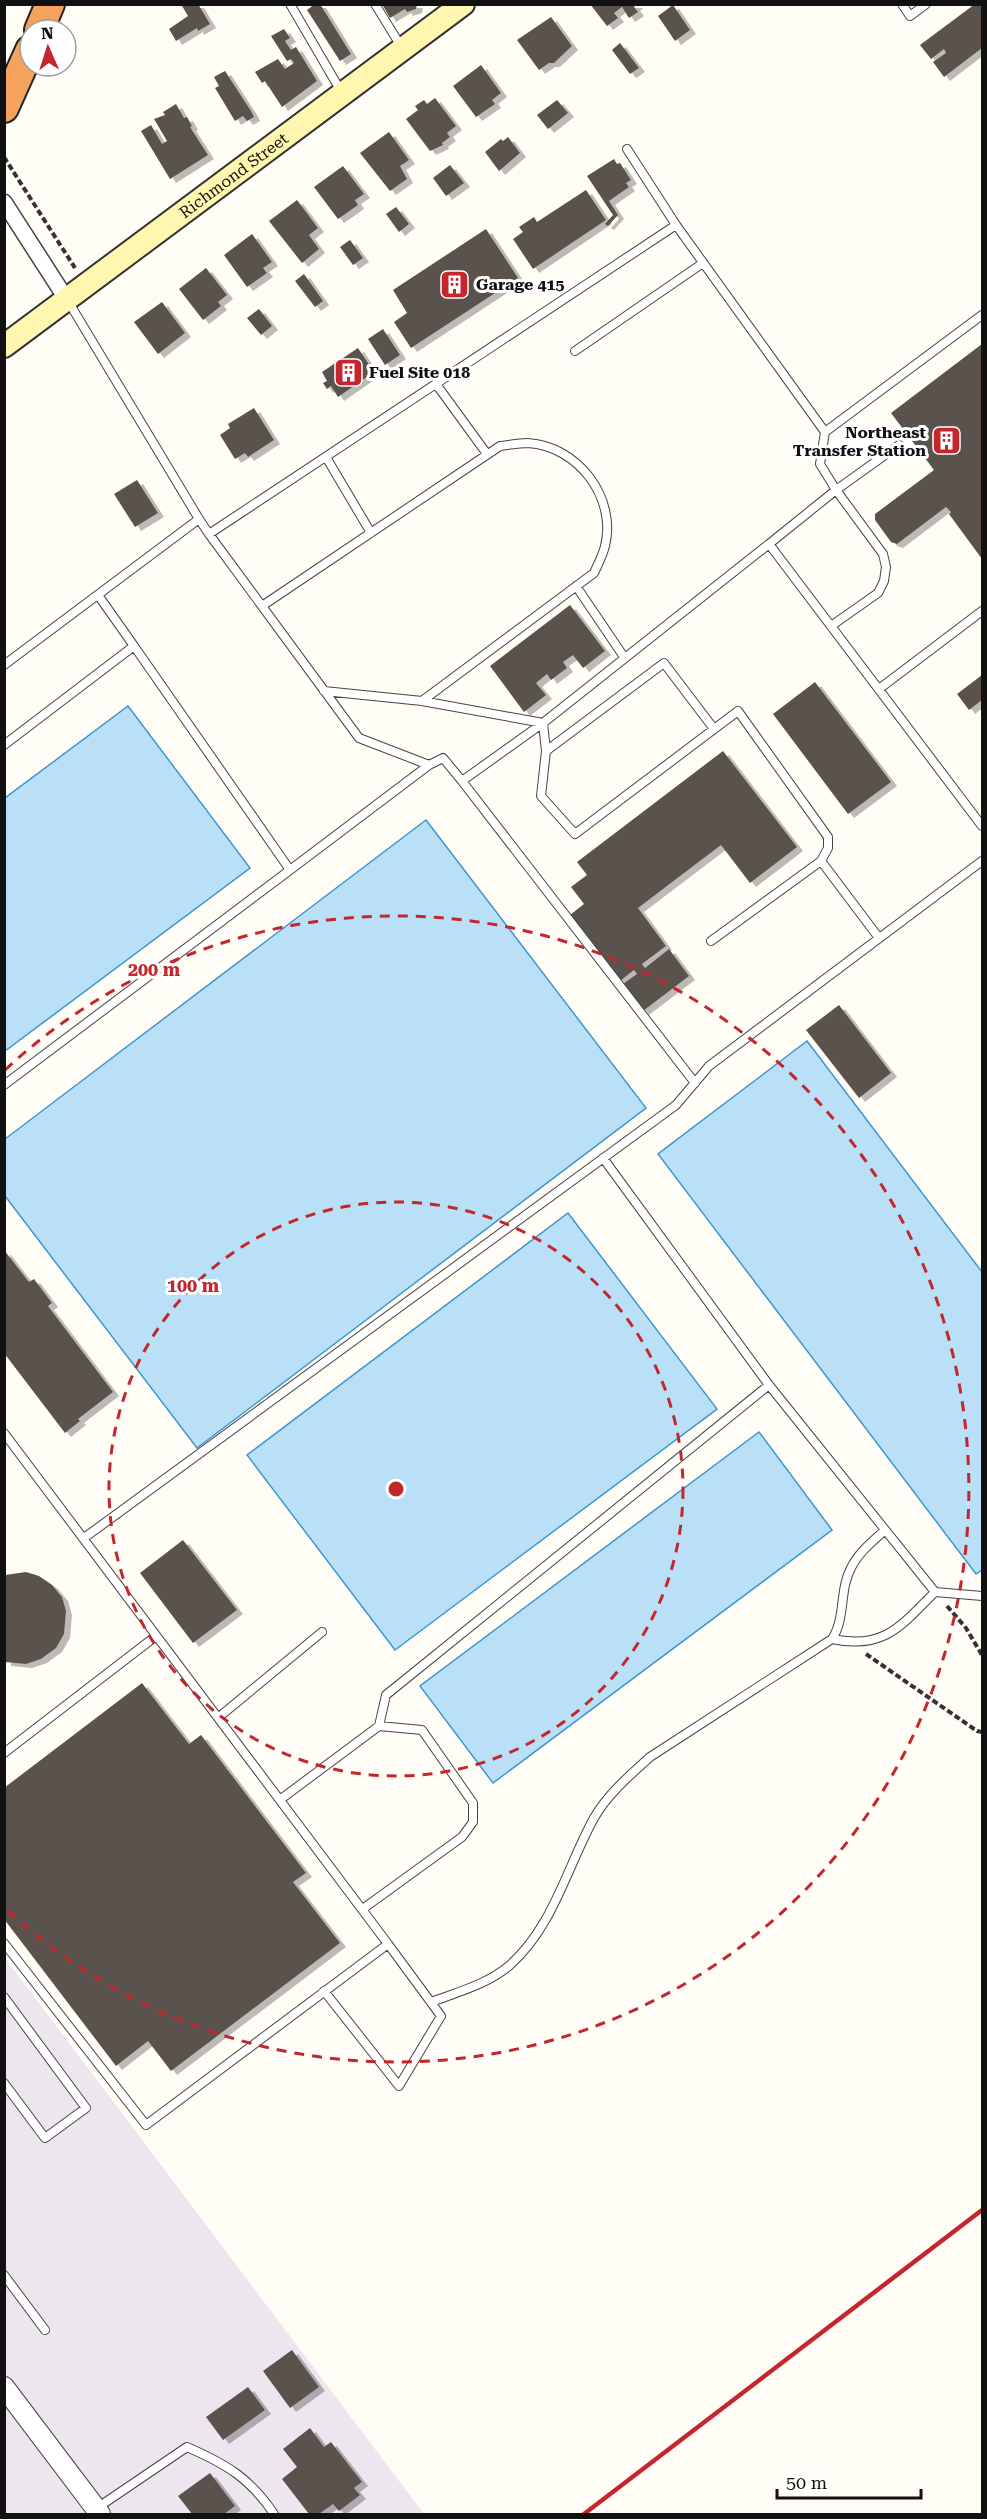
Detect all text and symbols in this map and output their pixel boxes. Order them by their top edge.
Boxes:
north arrow [18,18,78,78]
text: N [41,24,54,43]
street label: Richmond Street [175,128,291,222]
building icon: Garage 415 [439,268,471,300]
place label: Garage 415 [476,275,564,294]
building icon: Fuel Site 018 [332,356,364,388]
place label: Fuel Site 018 [369,363,470,382]
place label: Northeast Transfer Station [793,423,927,460]
building icon: Northeast Transfer Station [931,425,963,457]
text: 200 m [128,959,181,980]
text: 100 m [167,1275,220,1296]
centre of rings [386,1479,406,1499]
scale bar [777,2462,921,2500]
text: 50 m [786,2472,827,2493]

